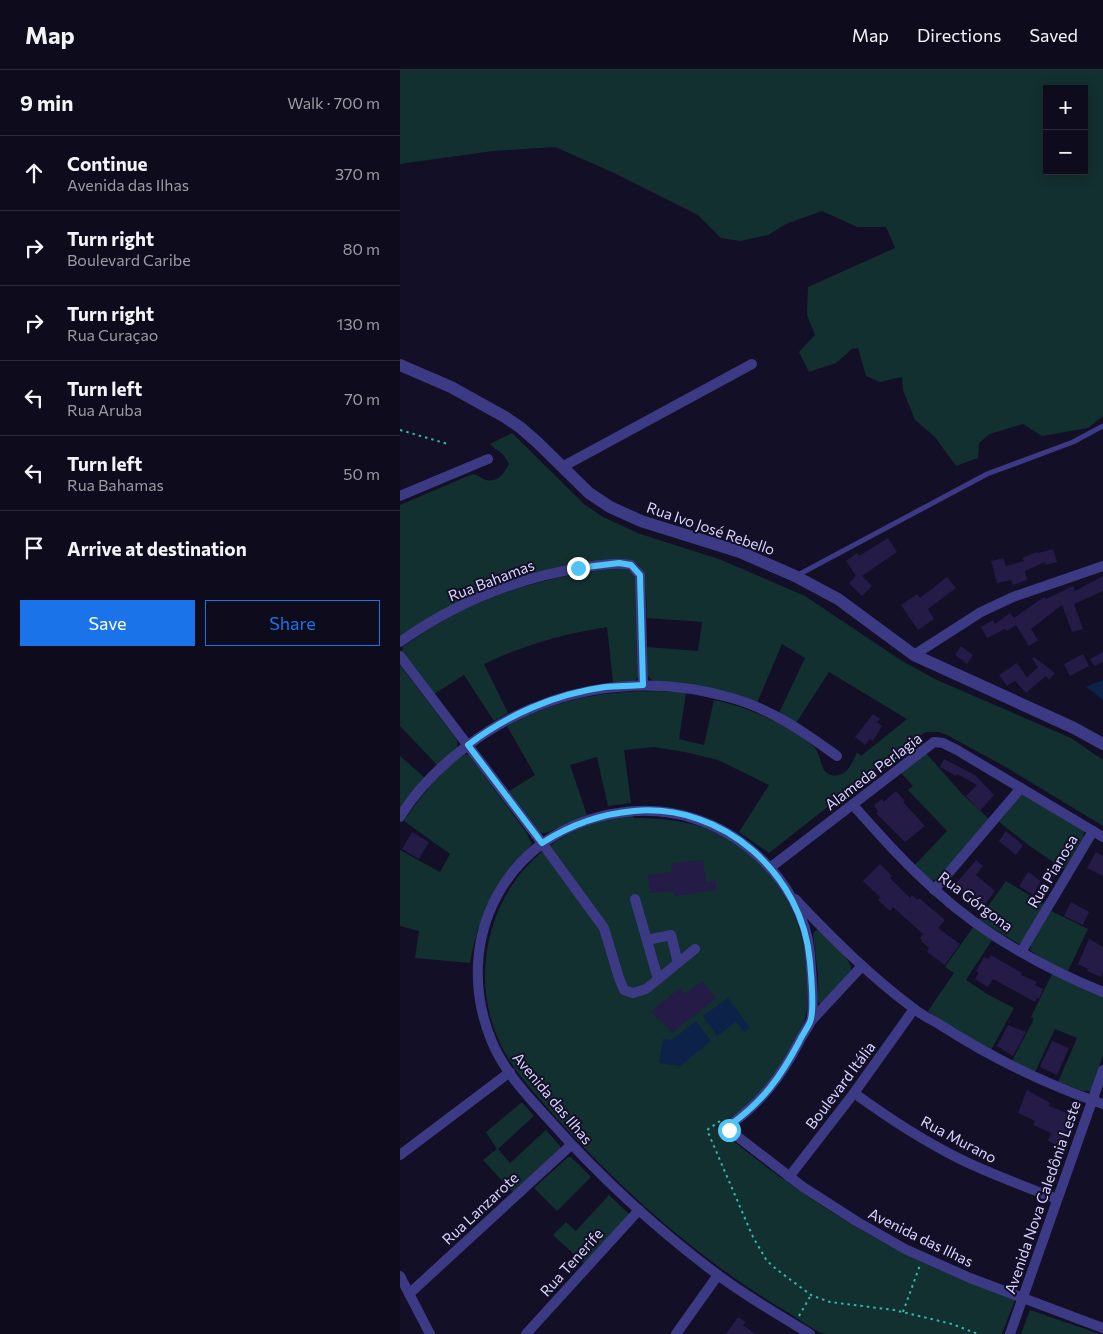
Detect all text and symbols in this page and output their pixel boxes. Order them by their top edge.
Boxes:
text: Map [25,20,75,49]
text: Map [852,24,889,46]
text: Directions [917,24,1001,46]
text: Saved [1029,24,1078,46]
map controls [1043,85,1088,175]
button: + [1043,85,1088,130]
text: 9 min [20,90,73,115]
text: Walk · 700 m [287,93,380,112]
button: − [1043,130,1088,175]
text: Continue [67,152,147,175]
icon: ahead [20,159,48,187]
text: 370 m [335,164,380,183]
text: Avenida das Ilhas [67,175,189,194]
text: Turn right [67,227,154,250]
icon: right [20,234,48,262]
text: 80 m [343,239,380,258]
text: Boulevard Caribe [67,250,191,269]
text: Turn right [67,302,154,325]
icon: right [20,309,48,337]
text: 130 m [337,314,380,333]
text: Rua Curaçao [67,325,158,344]
text: Turn left [67,377,142,400]
icon: left [20,384,48,412]
text: 70 m [344,389,380,408]
text: Rua Aruba [67,400,142,419]
text: Turn left [67,452,142,475]
icon: left [20,459,48,487]
text: 50 m [343,464,380,483]
text: Rua Bahamas [67,475,164,494]
street label: Rua Ivo José Rebello [645,498,777,558]
icon: arrive [20,534,48,562]
text: Arrive at destination [67,537,247,560]
street label: Rua Bahamas [445,555,537,605]
route end [567,557,590,580]
button: Save [20,600,195,646]
button: Share [205,600,380,646]
street label: Alameda Perlagia [821,729,925,813]
street label: Rua Pianosa [1023,831,1081,911]
street label: Rua Górgona [935,867,1017,935]
street label: Boulevard Itália [801,1038,879,1132]
street label: Avenida das Ilhas [509,1048,597,1148]
street label: Avenida Nova Caledônia Leste [1000,1098,1084,1296]
street label: Rua Murano [918,1112,1000,1166]
route start [718,1119,741,1142]
street label: Rua Lanzarote [438,1168,522,1248]
street label: Avenida das Ilhas [866,1204,977,1270]
street label: Rua Tenerife [536,1224,606,1300]

